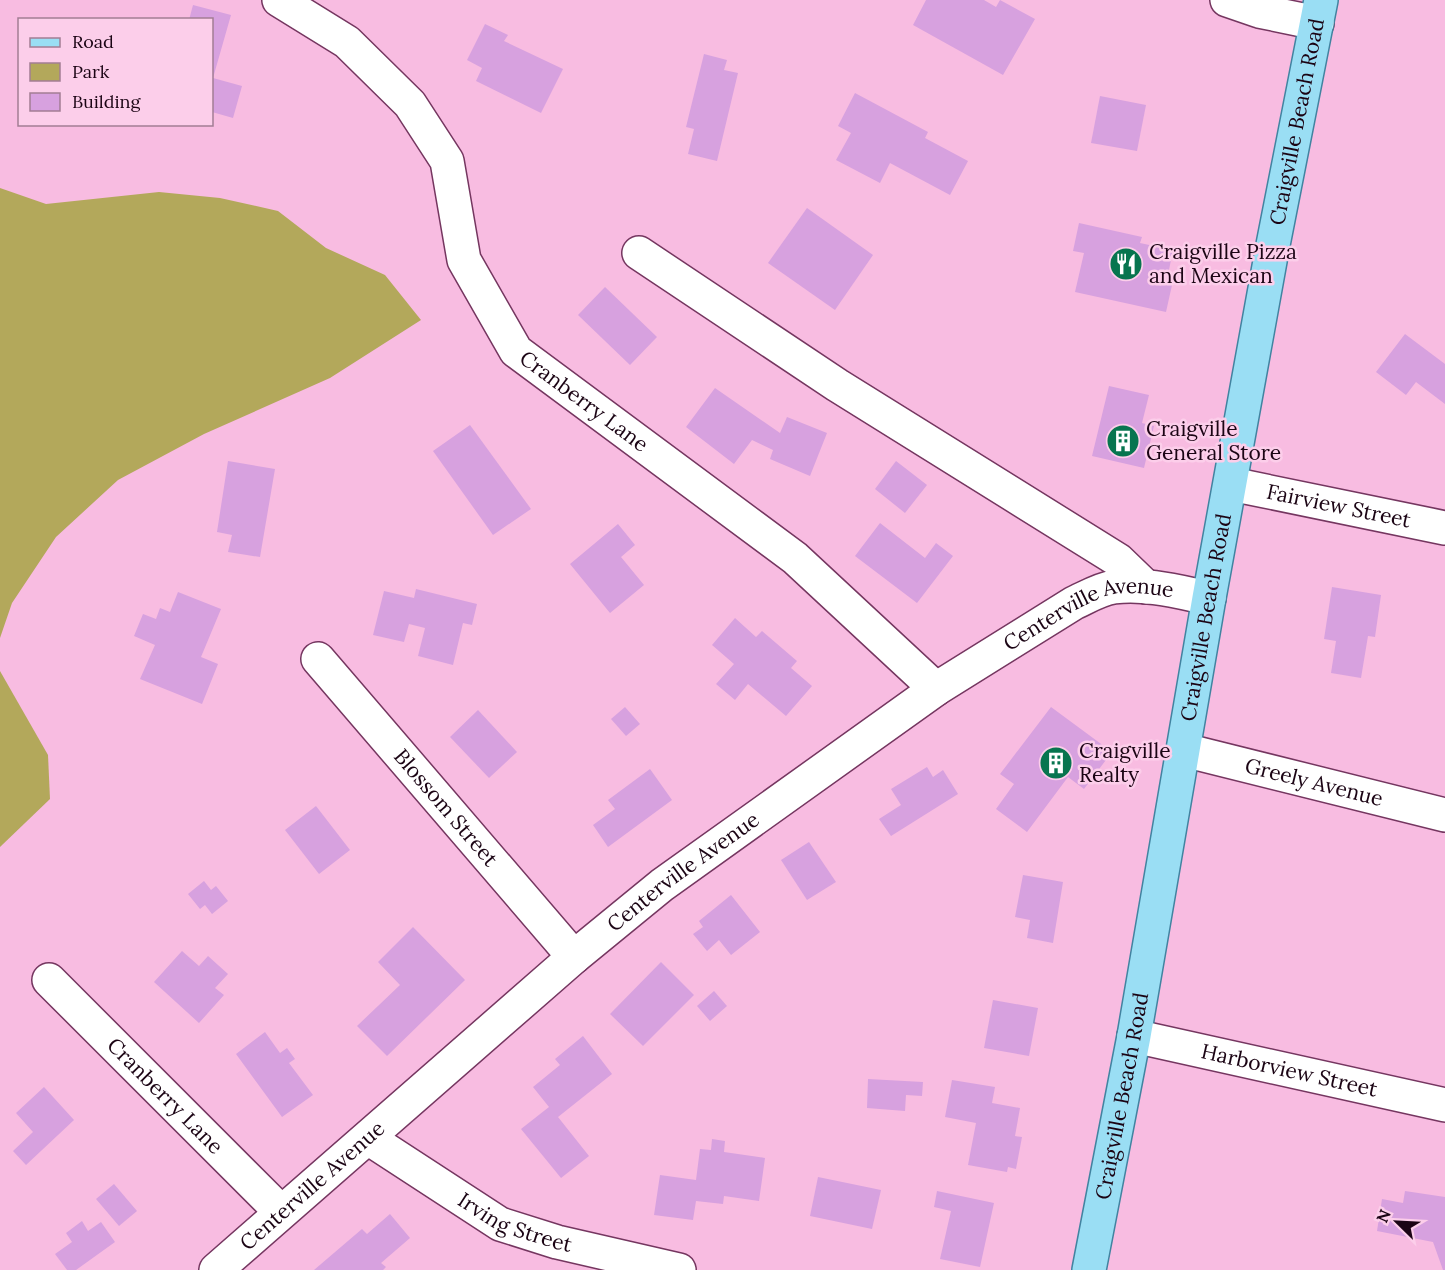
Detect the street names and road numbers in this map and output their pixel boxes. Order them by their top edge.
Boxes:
street label: Craigville Beach Road [1263,16,1330,228]
street label: Cranberry Lane [514,344,654,458]
street label: Fairview Street [1264,478,1414,534]
street label: Craigville Beach Road [1174,511,1237,723]
street label: Centerville Avenue [998,572,1176,657]
street label: Blossom Street [388,743,505,872]
street label: Greely Avenue [1242,752,1386,812]
street label: Centerville Avenue [601,806,764,938]
street label: Craigville Beach Road [1089,990,1154,1202]
street label: Cranberry Lane [101,1032,229,1159]
street label: Harborview Street [1199,1037,1381,1103]
street label: Centerville Avenue [234,1115,390,1256]
street label: Irving Street [453,1186,575,1258]

